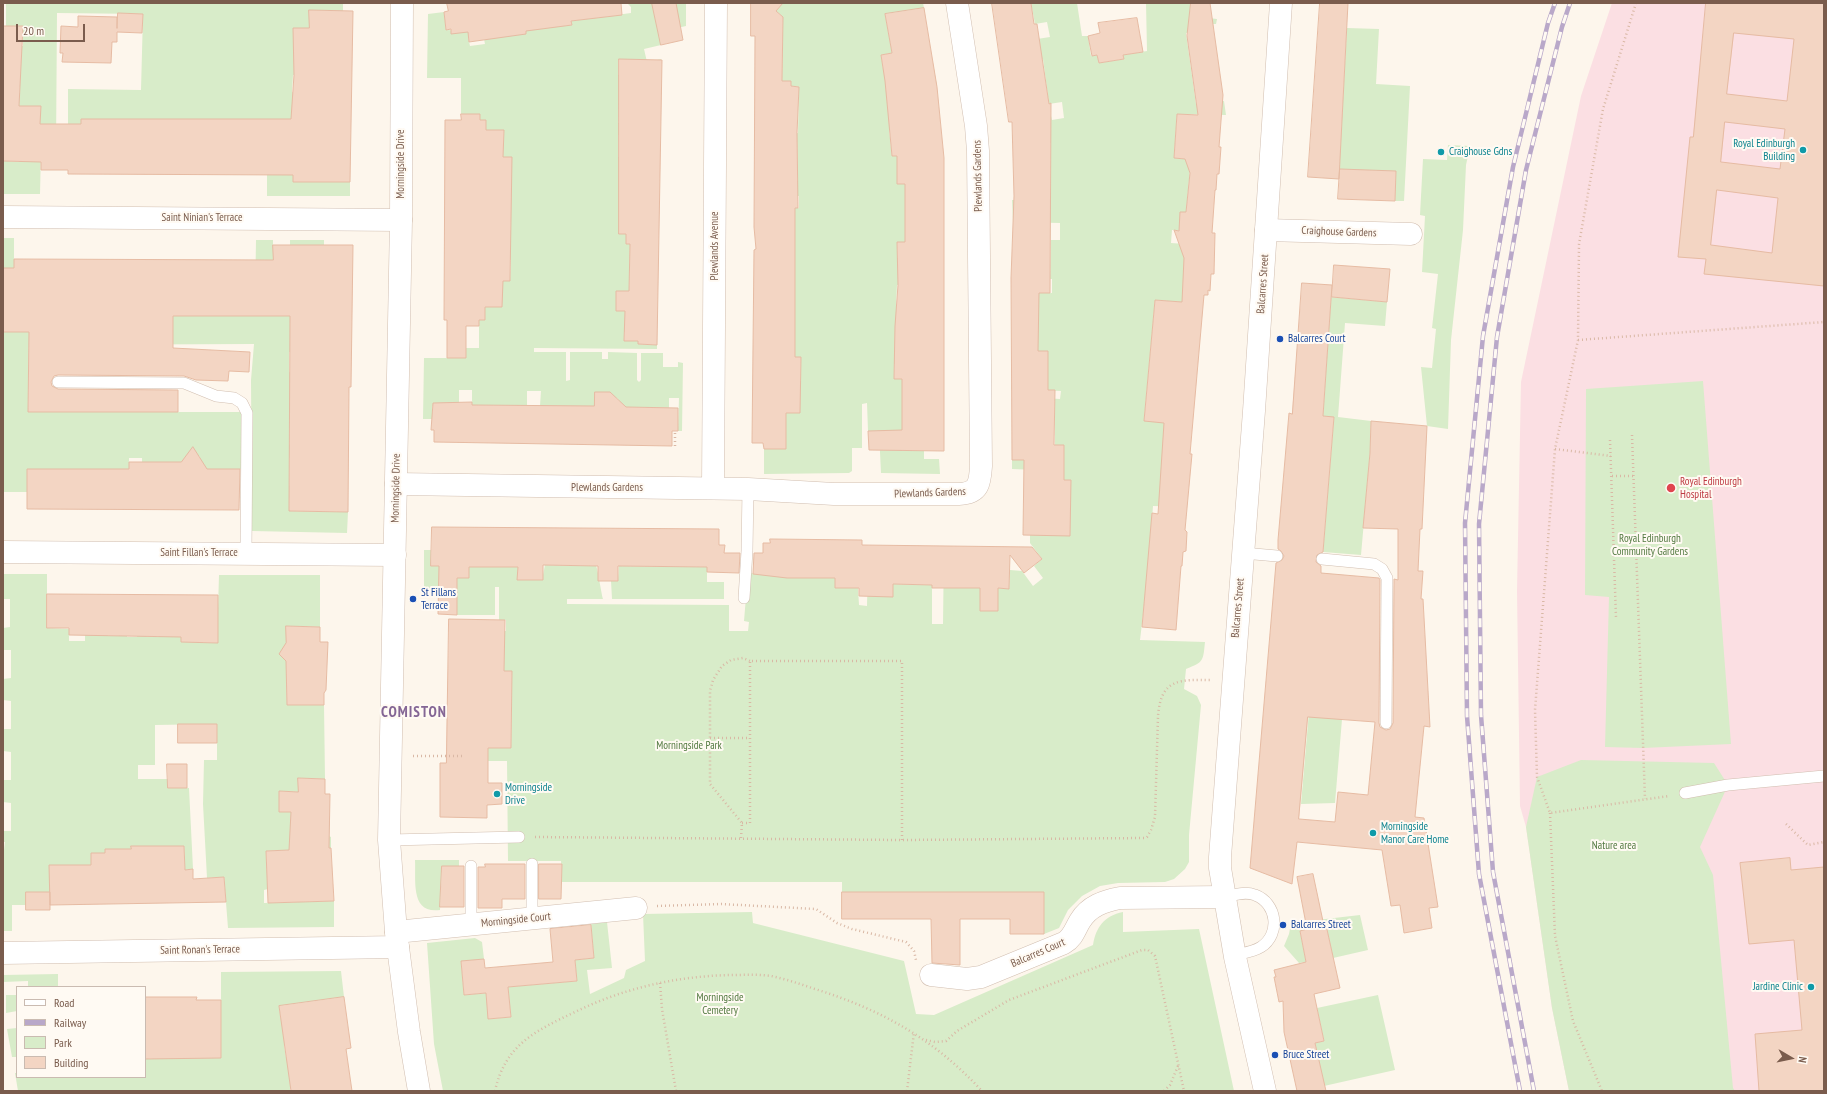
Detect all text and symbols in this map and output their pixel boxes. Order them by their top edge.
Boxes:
scale bar [18,16,87,42]
text: 20 m [23,23,44,38]
street label: Morningside Drive [394,129,408,199]
place label: Royal Edinburgh Building [1733,137,1795,163]
street label: Plewlands Gardens [971,140,985,212]
place label: Craighouse Gdns [1449,145,1512,159]
marker: Royal Edinburgh Building [1798,145,1808,155]
marker: Craighouse Gdns [1436,147,1446,157]
street label: Saint Ninian's Terrace [162,211,242,225]
street label: Plewlands Avenue [708,212,722,280]
street label: Craighouse Gardens [1301,224,1377,240]
street label: Balcarres Street [1254,254,1272,314]
place label: Balcarres Court [1288,332,1346,346]
marker: Balcarres Court [1275,334,1285,344]
street label: Morningside Drive [389,453,403,523]
place label: Royal Edinburgh Hospital [1680,475,1742,501]
street label: Plewlands Gardens [571,481,643,495]
marker: Royal Edinburgh Hospital [1665,482,1677,494]
street label: Plewlands Gardens [894,485,966,501]
park label: Royal Edinburgh Community Gardens [1612,532,1688,558]
street label: Saint Fillan's Terrace [160,546,238,560]
street label: Balcarres Street [1229,578,1247,638]
place label: St Fillans Terrace [421,586,456,612]
marker: St Fillans Terrace [408,594,418,604]
district label: COMISTON [381,704,447,722]
park label: Morningside Park [656,739,722,753]
place label: Morningside Drive [505,781,552,807]
marker: Morningside Drive [492,789,502,799]
place label: Morningside Manor Care Home [1381,820,1449,846]
marker: Morningside Manor Care Home [1368,828,1378,838]
park label: Nature area [1592,839,1636,853]
street label: Morningside Court [481,910,551,930]
place label: Balcarres Street [1291,918,1351,932]
marker: Balcarres Street [1278,920,1288,930]
street label: Balcarres Court [1009,936,1067,970]
street label: Saint Ronan's Terrace [160,943,240,957]
place label: Jardine Clinic [1753,980,1803,994]
marker: Jardine Clinic [1806,982,1816,992]
legend [16,986,146,1078]
park label: Morningside Cemetery [697,991,743,1017]
text: Road [54,995,74,1010]
text: Railway [54,1015,86,1030]
text: Park [54,1035,72,1050]
north arrow [1771,1038,1811,1078]
place label: Bruce Street [1283,1048,1329,1062]
marker: Bruce Street [1270,1050,1280,1060]
text: Building [54,1055,89,1070]
text: N [1795,1056,1810,1064]

